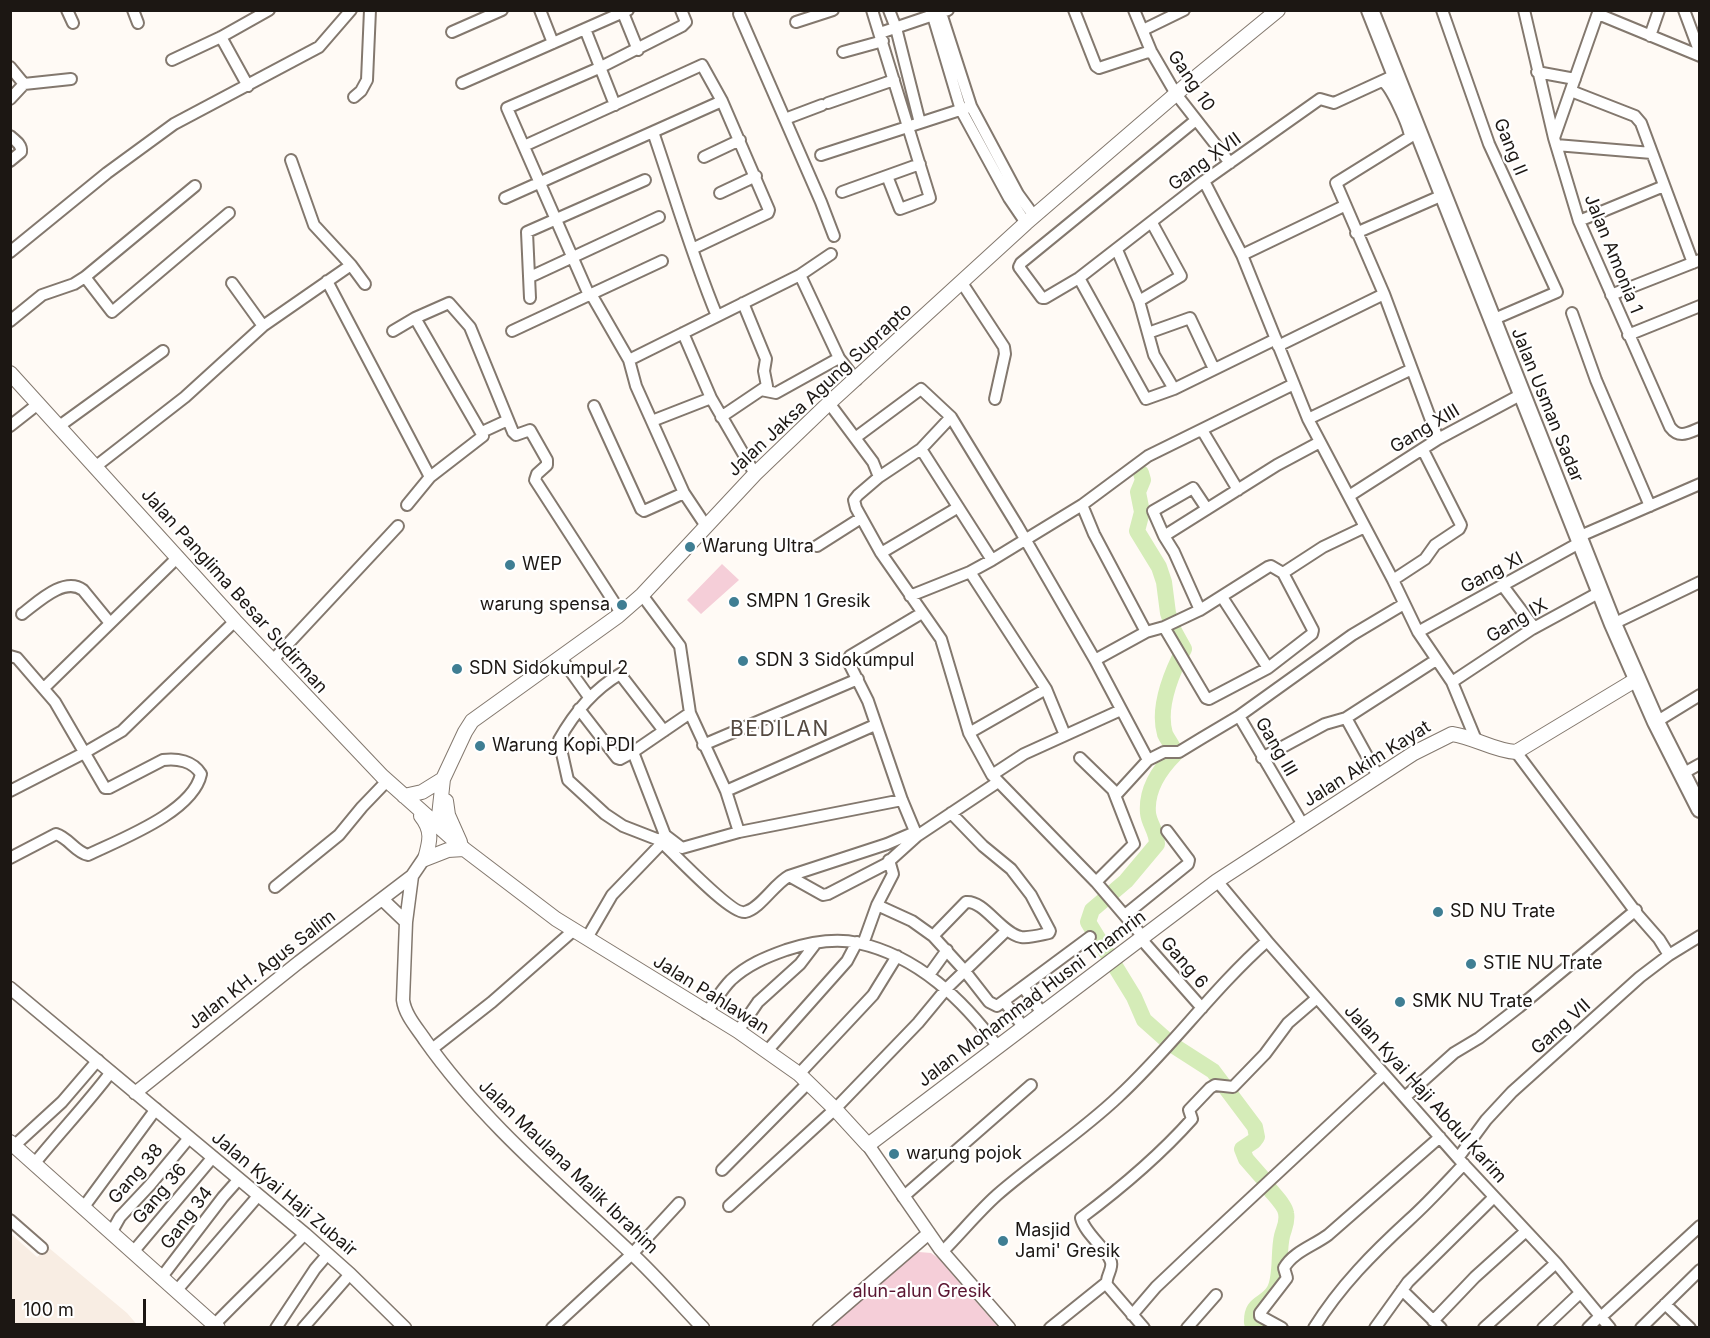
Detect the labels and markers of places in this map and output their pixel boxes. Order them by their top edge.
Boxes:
place label: Warung Ultra [702,536,814,558]
marker: Warung Ultra [683,540,697,554]
place label: WEP [522,554,562,576]
marker: WEP [503,558,517,572]
place label: SMPN 1 Gresik [746,591,870,613]
place label: warung spensa [480,594,610,616]
marker: SMPN 1 Gresik [727,595,741,609]
marker: warung spensa [615,598,629,612]
place label: SDN 3 Sidokumpul [755,650,914,672]
marker: SDN 3 Sidokumpul [736,654,750,668]
place label: SDN Sidokumpul 2 [469,658,628,680]
marker: SDN Sidokumpul 2 [450,662,464,676]
place label: Warung Kopi PDI [492,735,635,757]
marker: Warung Kopi PDI [473,739,487,753]
place label: SD NU Trate [1450,901,1555,923]
marker: SD NU Trate [1431,905,1445,919]
place label: STIE NU Trate [1483,953,1603,975]
marker: STIE NU Trate [1464,957,1478,971]
place label: SMK NU Trate [1412,991,1533,1013]
marker: SMK NU Trate [1393,995,1407,1009]
place label: warung pojok [906,1143,1022,1165]
marker: warung pojok [887,1147,901,1161]
place label: Masjid Jami' Gresik [1015,1220,1120,1262]
marker: Masjid Jami' Gresik [996,1234,1010,1248]

